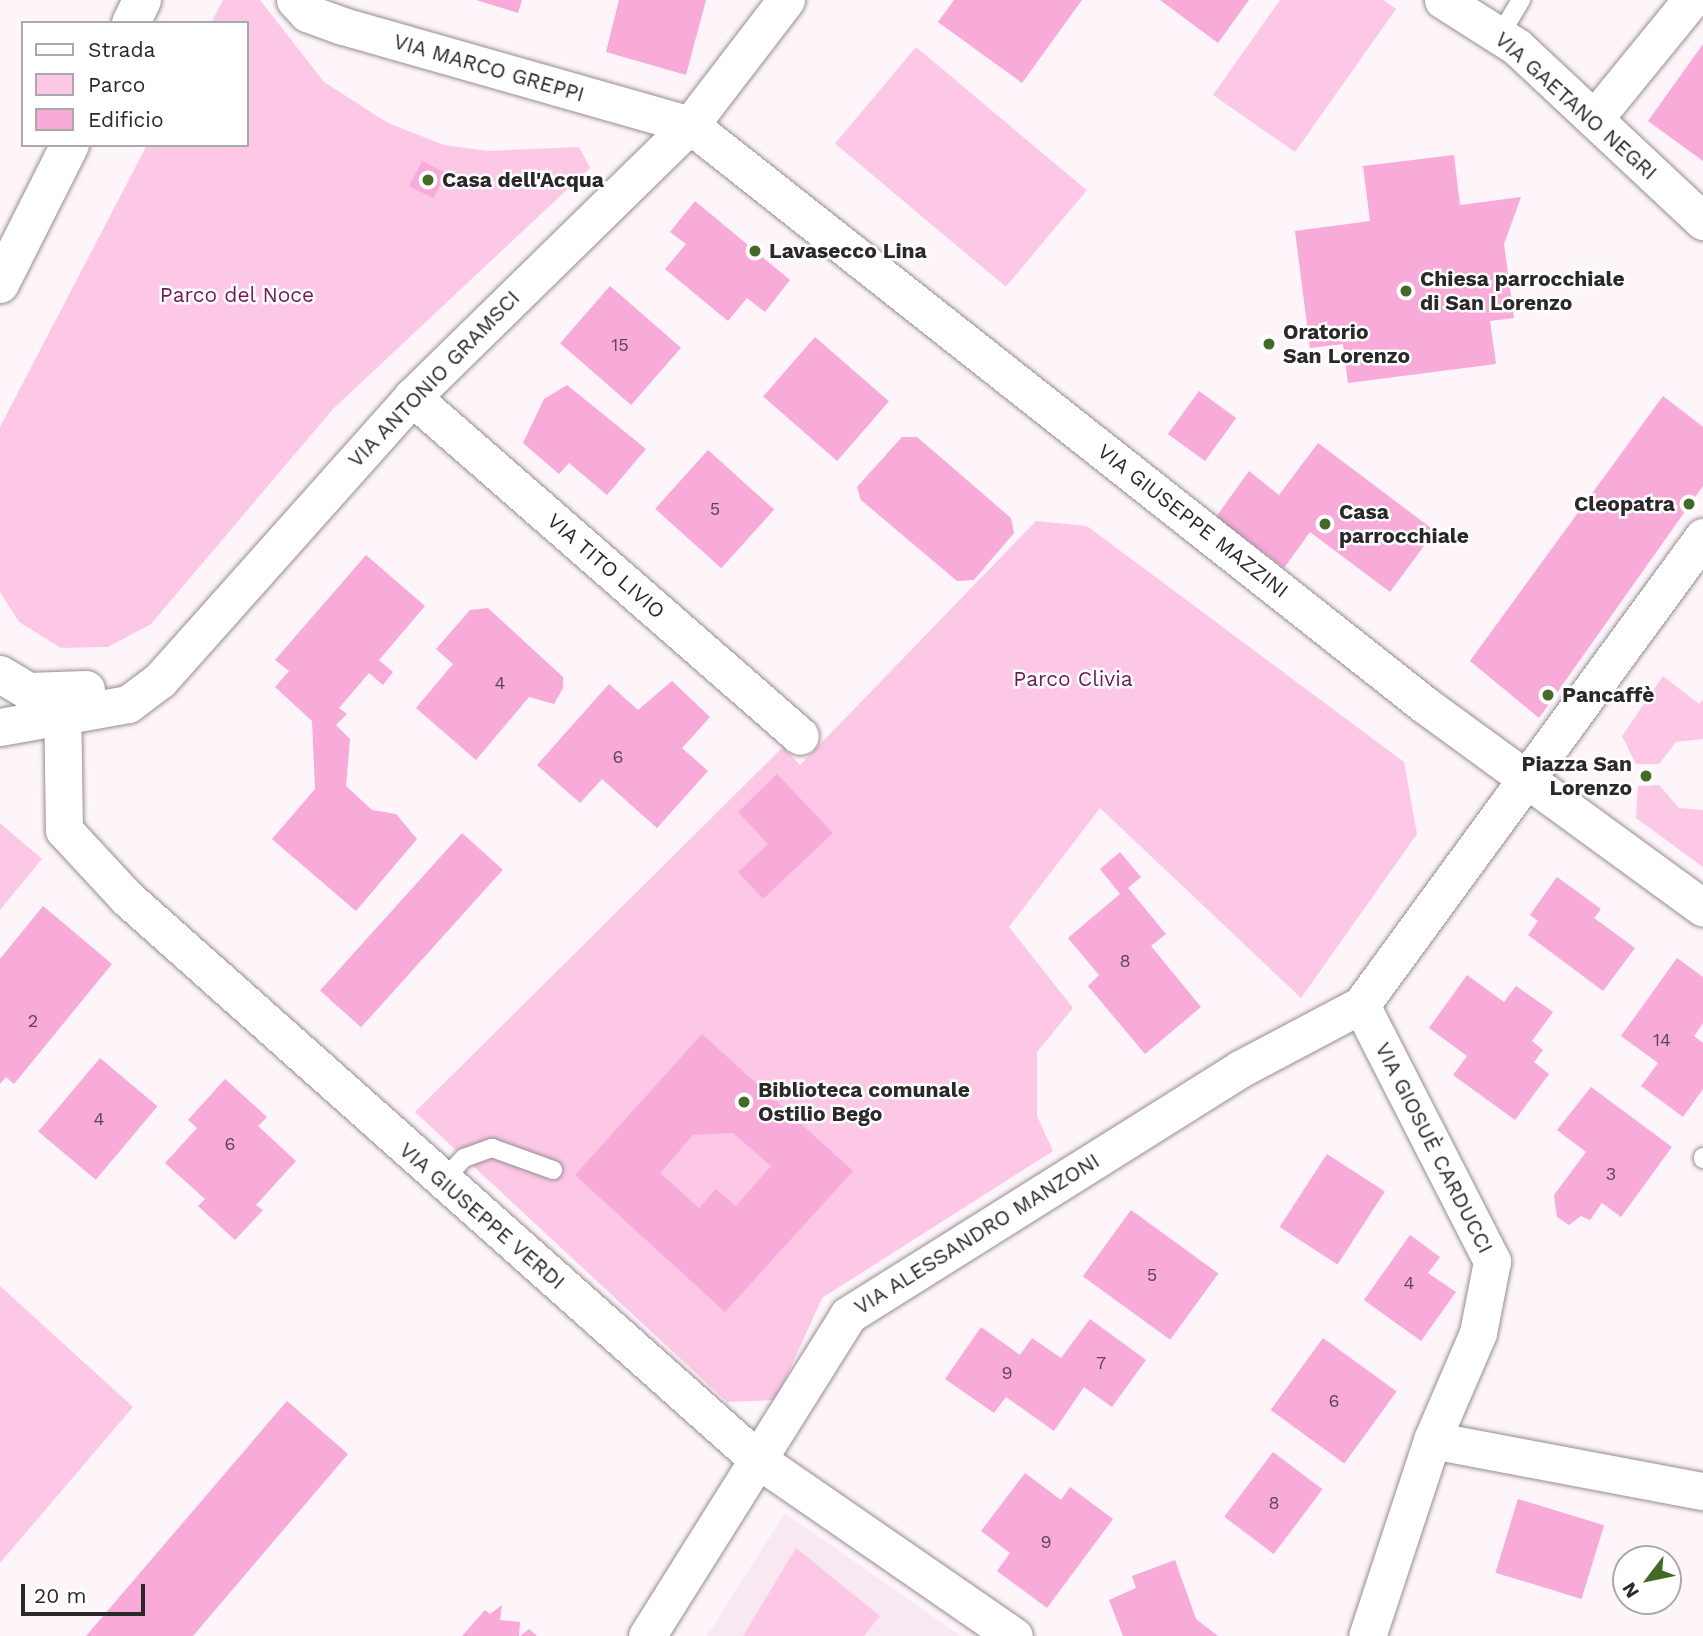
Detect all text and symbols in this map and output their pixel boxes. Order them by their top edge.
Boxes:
legend [21,21,248,147]
street label: VIA GAETANO NEGRI [1489,26,1663,186]
street label: VIA MARCO GREPPI [390,29,588,107]
text: Strada [88,37,155,62]
text: Parco [88,72,145,97]
text: Edificio [88,107,164,132]
place label: Casa dell'Acqua [442,167,604,193]
marker: Casa dell'Acqua [420,172,436,188]
place label: Lavasecco Lina [769,238,927,264]
marker: Lavasecco Lina [747,243,763,259]
place label: Chiesa parrocchiale di San Lorenzo [1420,266,1625,316]
park label: Parco del Noce [159,282,315,308]
marker: Chiesa parrocchiale di San Lorenzo [1398,283,1414,299]
street label: VIA ANTONIO GRAMSCI [342,285,526,473]
place label: Oratorio San Lorenzo [1283,319,1410,369]
house number: 15 [611,334,629,356]
marker: Oratorio San Lorenzo [1261,336,1277,352]
street label: VIA GIUSEPPE MAZZINI [1092,438,1294,604]
place label: Cleopatra [1574,491,1675,517]
marker: Cleopatra [1681,496,1697,512]
house number: 5 [710,498,720,520]
place label: Casa parrocchiale [1339,499,1469,549]
street label: VIA TITO LIVIO [541,508,671,624]
marker: Casa parrocchiale [1317,516,1333,532]
park label: Parco Clivia [1013,666,1133,692]
house number: 4 [495,672,505,694]
place label: Pancaffè [1562,682,1654,708]
marker: Pancaffè [1540,687,1556,703]
house number: 6 [613,746,623,768]
place label: Piazza San Lorenzo [1521,751,1632,801]
marker: Piazza San Lorenzo [1638,768,1654,784]
house number: 8 [1119,950,1131,972]
house number: 2 [28,1010,38,1032]
house number: 14 [1653,1029,1671,1051]
street label: VIA GIOSUÈ CARDUCCI [1370,1038,1498,1258]
place label: Biblioteca comunale Ostilio Bego [758,1077,970,1127]
marker: Biblioteca comunale Ostilio Bego [736,1094,752,1110]
house number: 4 [94,1108,104,1130]
house number: 6 [225,1133,235,1155]
street label: VIA GIUSEPPE VERDI [394,1137,570,1295]
street label: VIA ALESSANDRO MANZONI [849,1148,1105,1320]
house number: 3 [1606,1163,1616,1185]
house number: 5 [1147,1264,1157,1286]
house number: 4 [1404,1272,1414,1294]
house number: 7 [1096,1352,1106,1374]
house number: 9 [1001,1362,1013,1384]
house number: 6 [1329,1390,1339,1412]
house number: 8 [1268,1492,1280,1514]
house number: 9 [1040,1531,1052,1553]
north arrow [1612,1545,1682,1615]
scale bar [24,1570,149,1614]
text: N [1617,1578,1644,1602]
text: 20 m [34,1583,86,1608]

